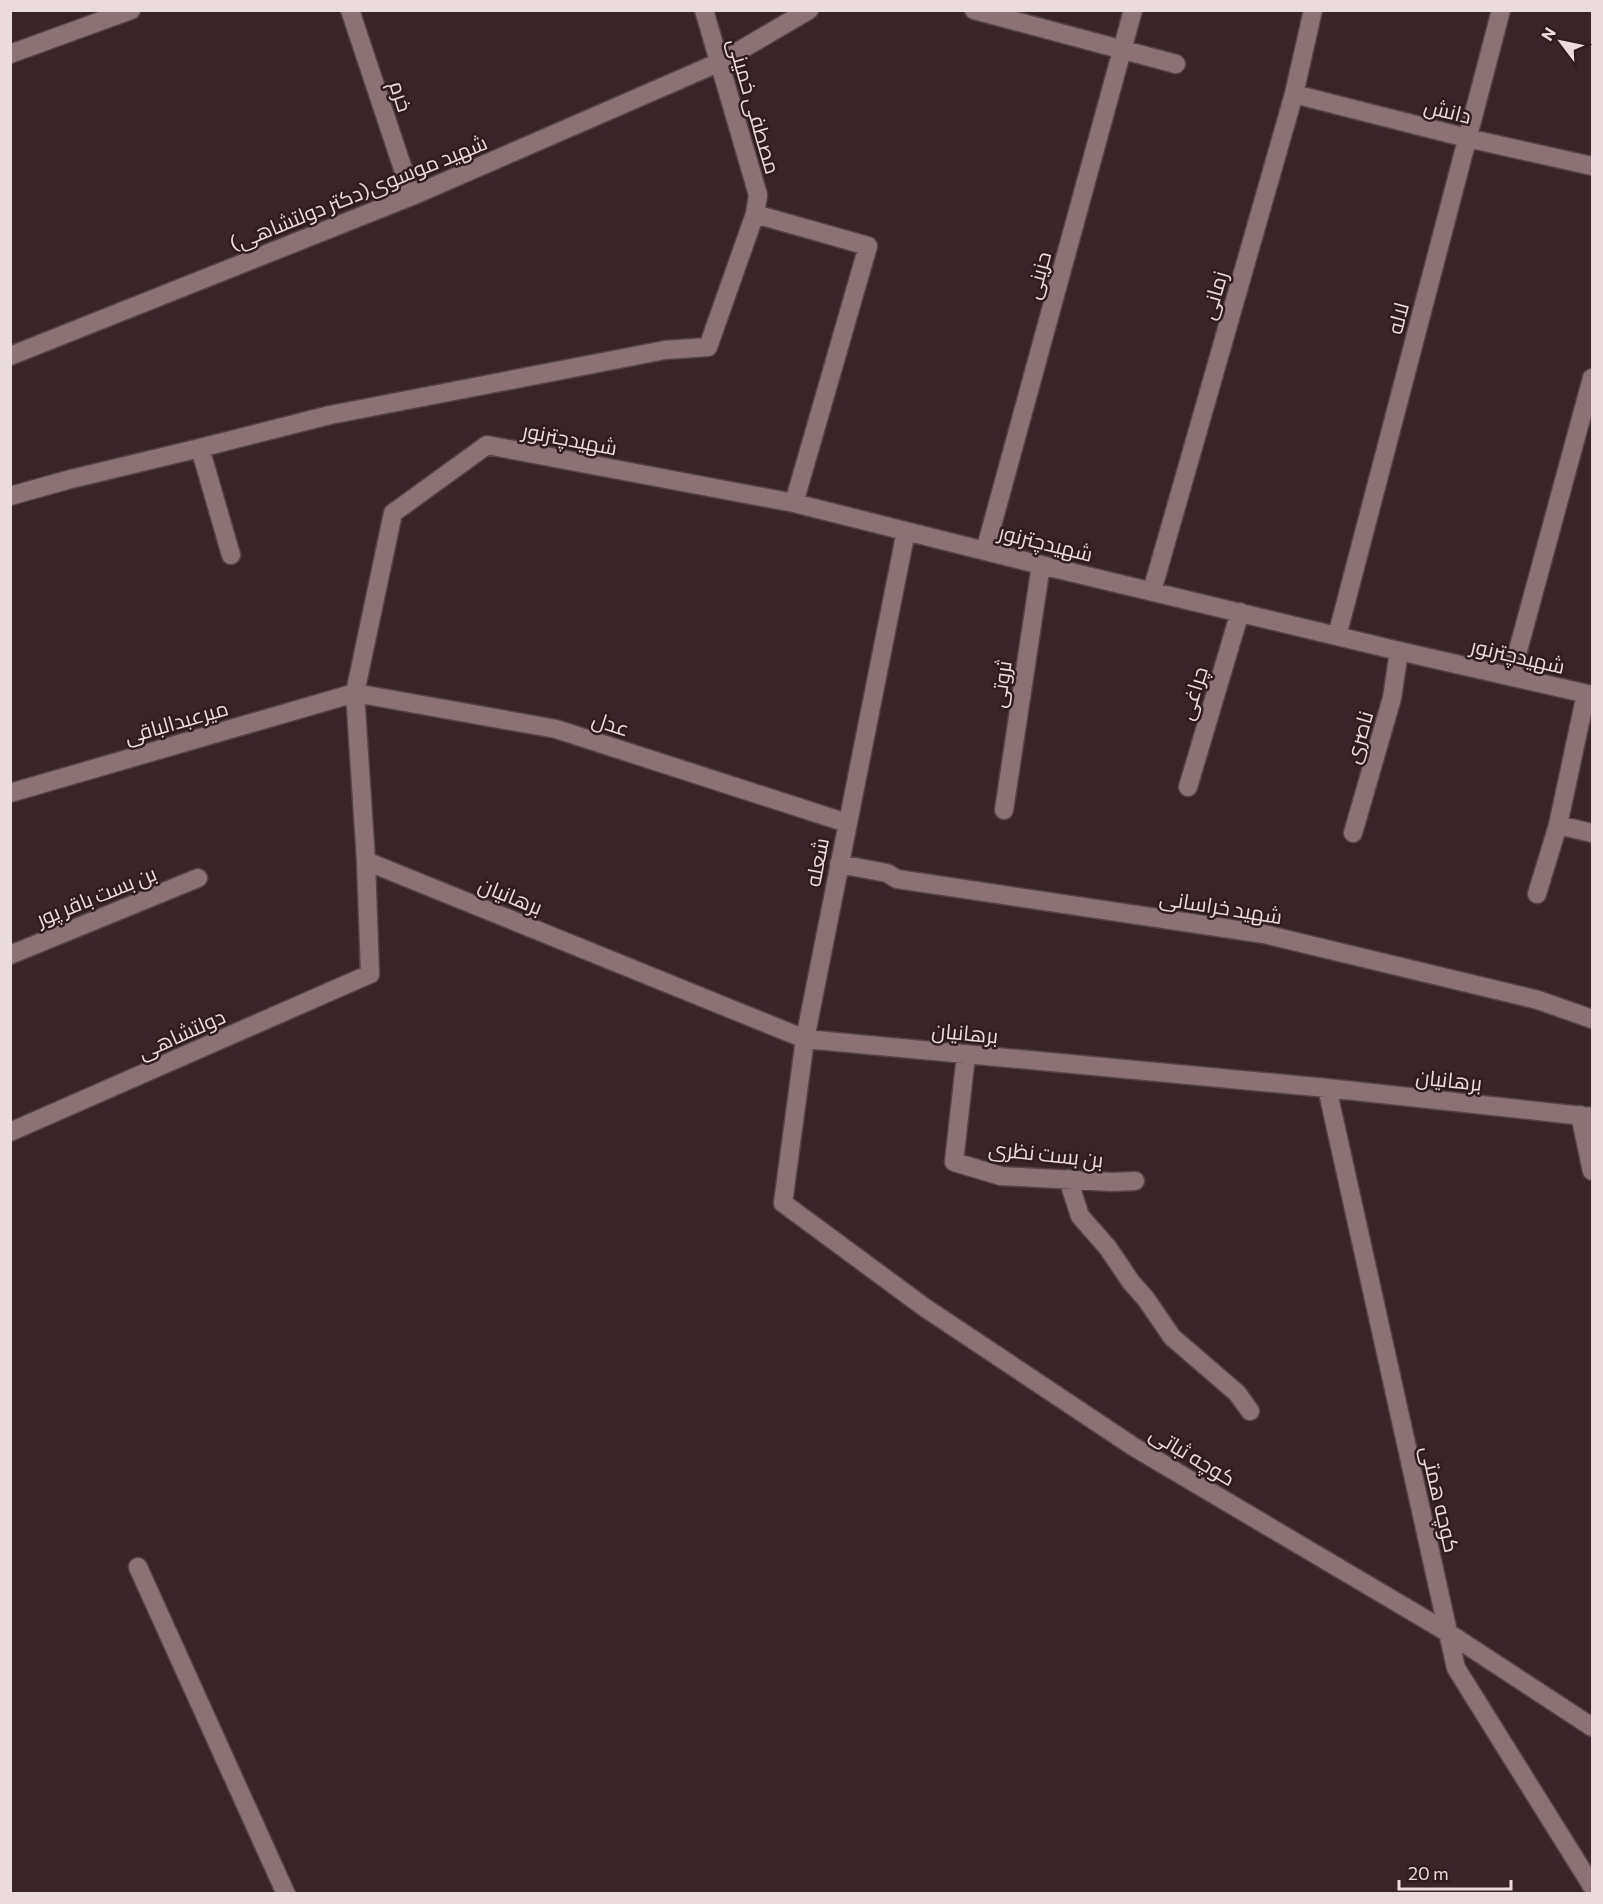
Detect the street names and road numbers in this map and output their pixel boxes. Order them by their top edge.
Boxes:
street label: مصطفی خمینی [722,35,786,177]
street label: خرم [382,77,419,116]
street label: دانش [1421,92,1474,130]
street label: شهید موسوی(دکتر دولتشاهی) [226,129,491,257]
street label: حزینی [1019,248,1057,302]
street label: زمانی [1194,268,1234,323]
street label: لاله [1381,300,1413,336]
street label: شهیدچترنور [519,416,620,462]
street label: شهیدچترنور [995,518,1096,569]
street label: شهیدچترنور [1467,632,1568,681]
street label: ثروتی [984,658,1018,710]
street label: چراغی [1172,663,1215,724]
street label: میرعبدالباقی [121,694,231,750]
street label: عدل [589,705,633,743]
street label: ناصری [1339,708,1379,767]
street label: شعله [799,835,833,889]
street label: بن بست باقر پور [31,860,161,934]
street label: برهانیان [475,871,547,921]
street label: شهید خراسانی [1157,884,1284,930]
street label: دولتشاهی [133,1003,229,1065]
street label: برهانیان [930,1017,999,1049]
street label: برهانیان [1414,1063,1484,1097]
street label: بن بست نظری [987,1135,1105,1173]
street label: کوچه ثباتی [1144,1420,1240,1493]
street label: کوچه همتی [1414,1443,1465,1555]

